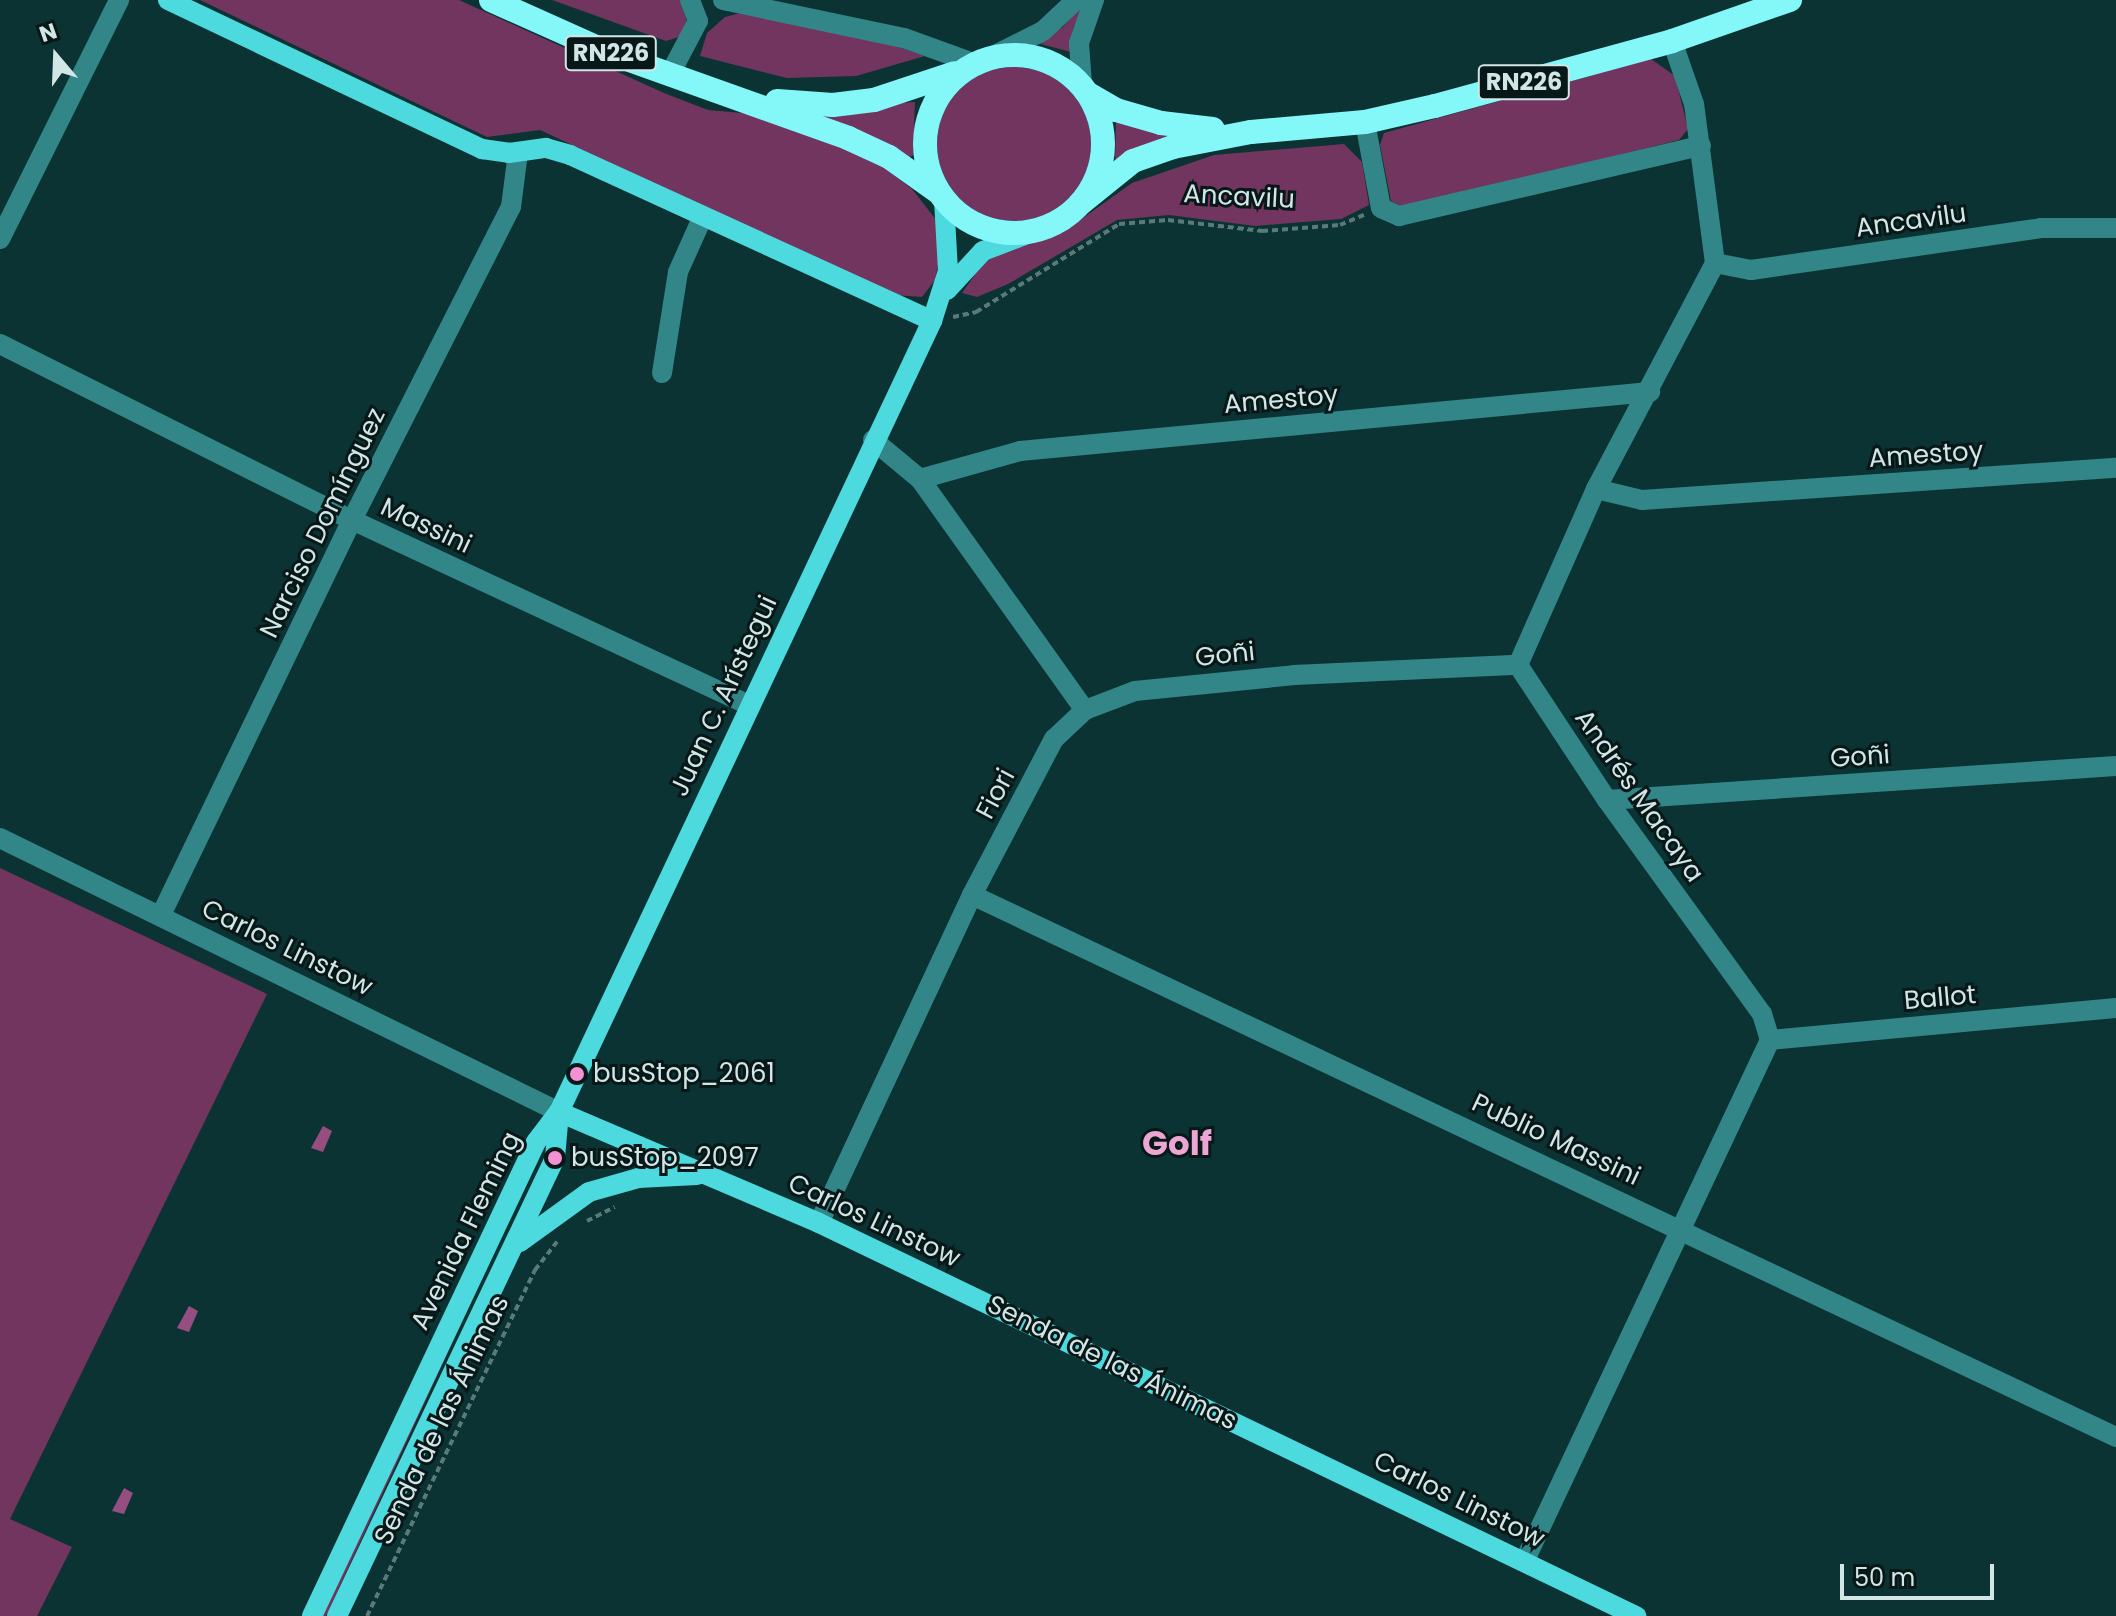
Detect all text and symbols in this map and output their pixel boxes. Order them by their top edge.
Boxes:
text: N [35,15,61,50]
north arrow [16,16,96,96]
road number: RN226 [563,33,659,73]
road number: RN226 [1476,62,1572,102]
street label: Ancavilu [1182,179,1296,215]
street label: Ancavilu [1854,198,1968,244]
street label: Amestoy [1222,379,1340,421]
street label: Narciso Domínguez [254,403,392,643]
street label: Amestoy [1868,435,1984,475]
street label: Massini [376,491,476,561]
street label: Juan C. Arístegui [664,591,784,801]
street label: Goñi [1194,636,1256,674]
street label: Andrés Macaya [1568,704,1710,888]
street label: Goñi [1829,739,1891,775]
street label: Fiori [970,764,1022,824]
street label: Carlos Linstow [197,893,377,1003]
street label: Ballot [1903,979,1977,1017]
place label: busStop_2061 [593,1058,775,1090]
marker: busStop_2061 [568,1065,586,1083]
street label: Publio Massini [1467,1087,1645,1193]
district label: Golf [1142,1124,1212,1164]
street label: Avenida Fleming [405,1127,527,1335]
place label: busStop_2097 [571,1142,759,1174]
marker: busStop_2097 [546,1149,564,1167]
street label: Carlos Linstow [783,1168,965,1274]
street label: Senda de las Ánimas [982,1289,1242,1437]
street label: Senda de las Ánimas [368,1290,516,1550]
street label: Carlos Linstow [1369,1445,1549,1555]
scale bar [1844,1548,1998,1598]
text: 50 m [1854,1561,1915,1594]

